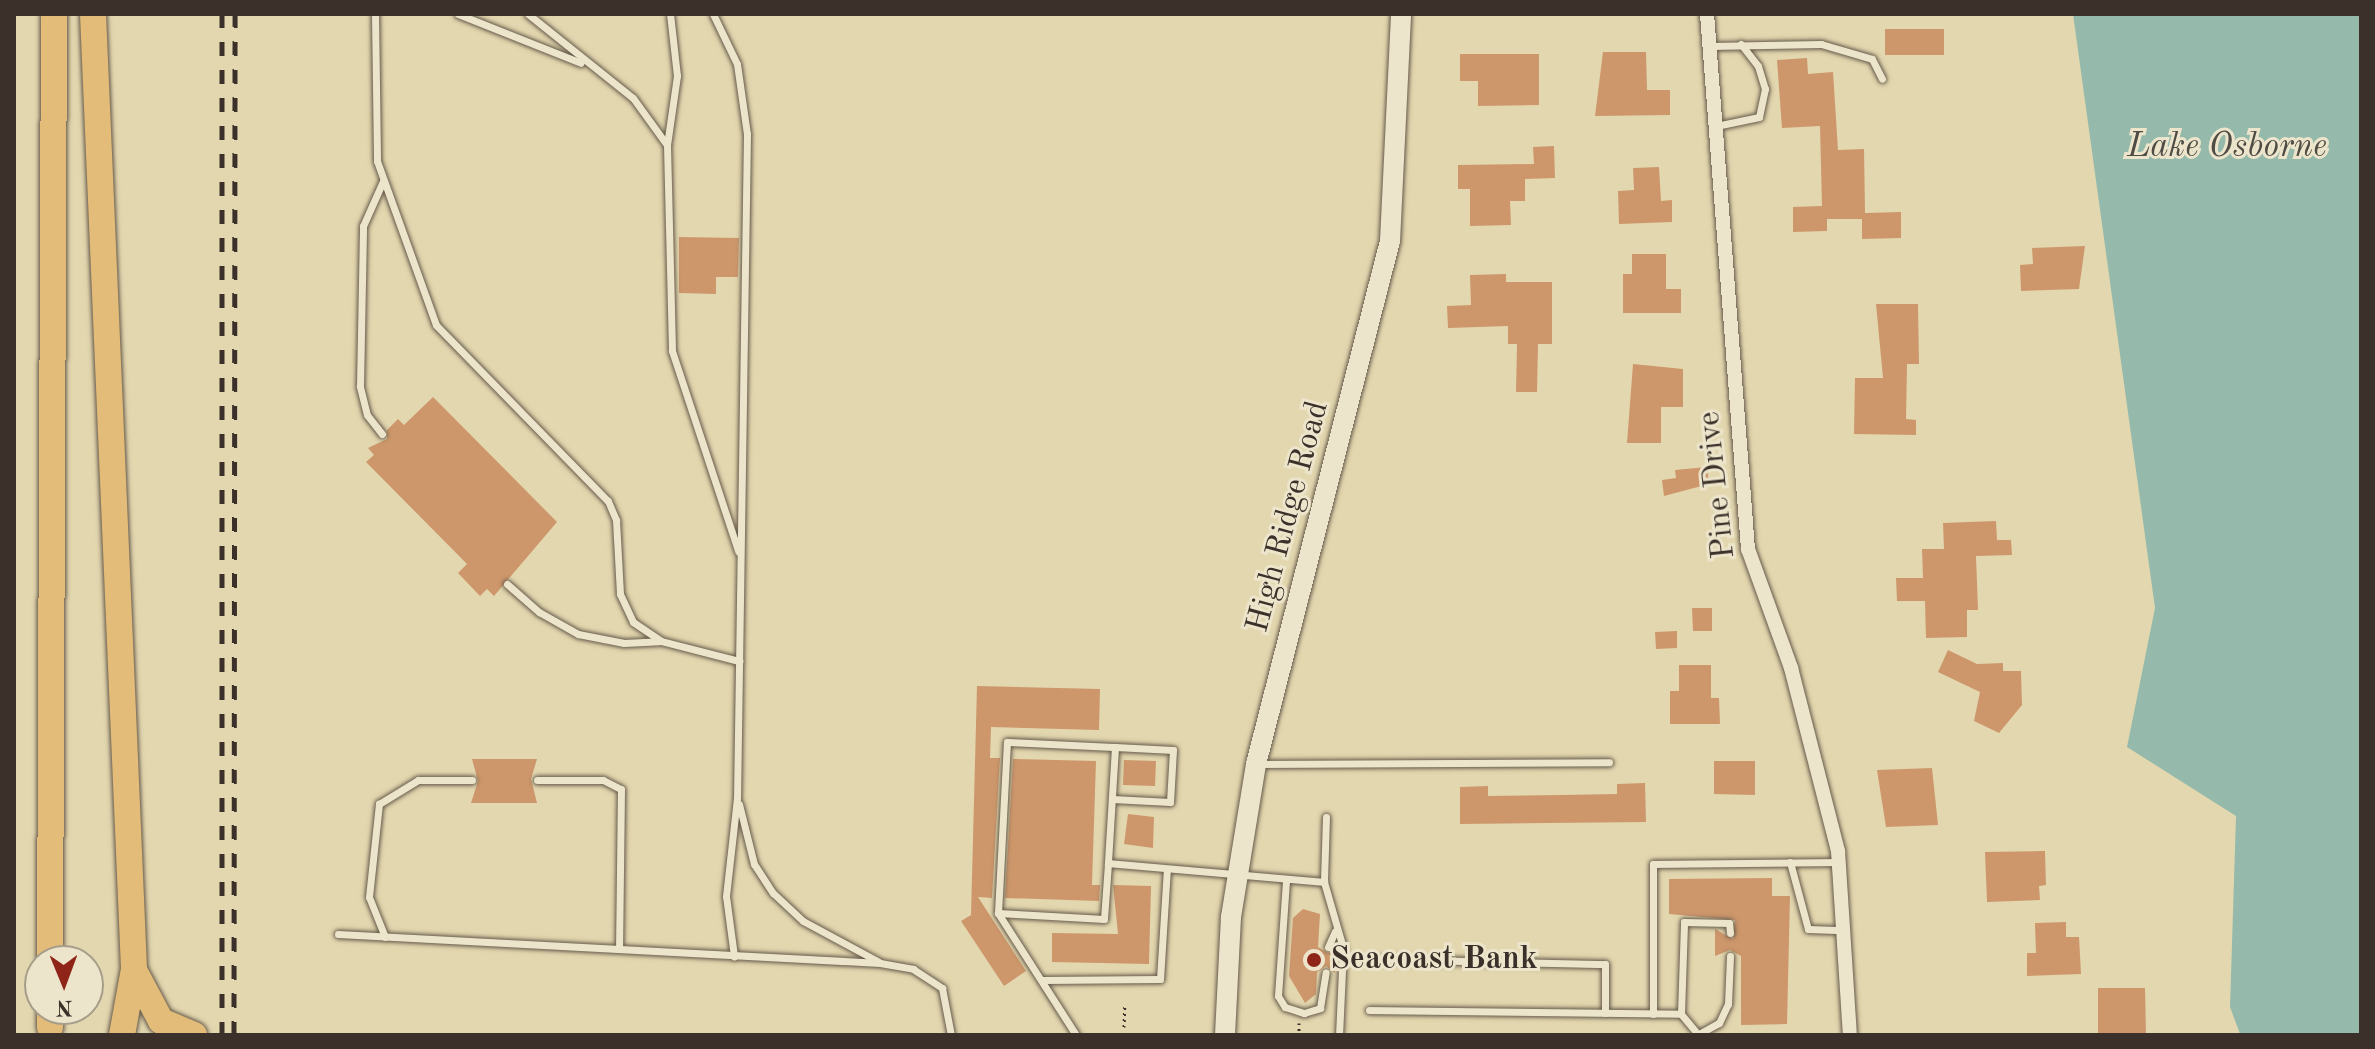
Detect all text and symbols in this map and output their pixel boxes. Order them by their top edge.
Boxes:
water label: Lake Osborne [2127,128,2327,168]
street label: High Ridge Road [1240,397,1338,637]
street label: Pine Drive [1691,409,1745,561]
place label: Seacoast Bank [1330,941,1538,979]
north arrow [24,945,104,1025]
marker: Seacoast Bank [1305,951,1323,969]
text: N [56,996,73,1018]

